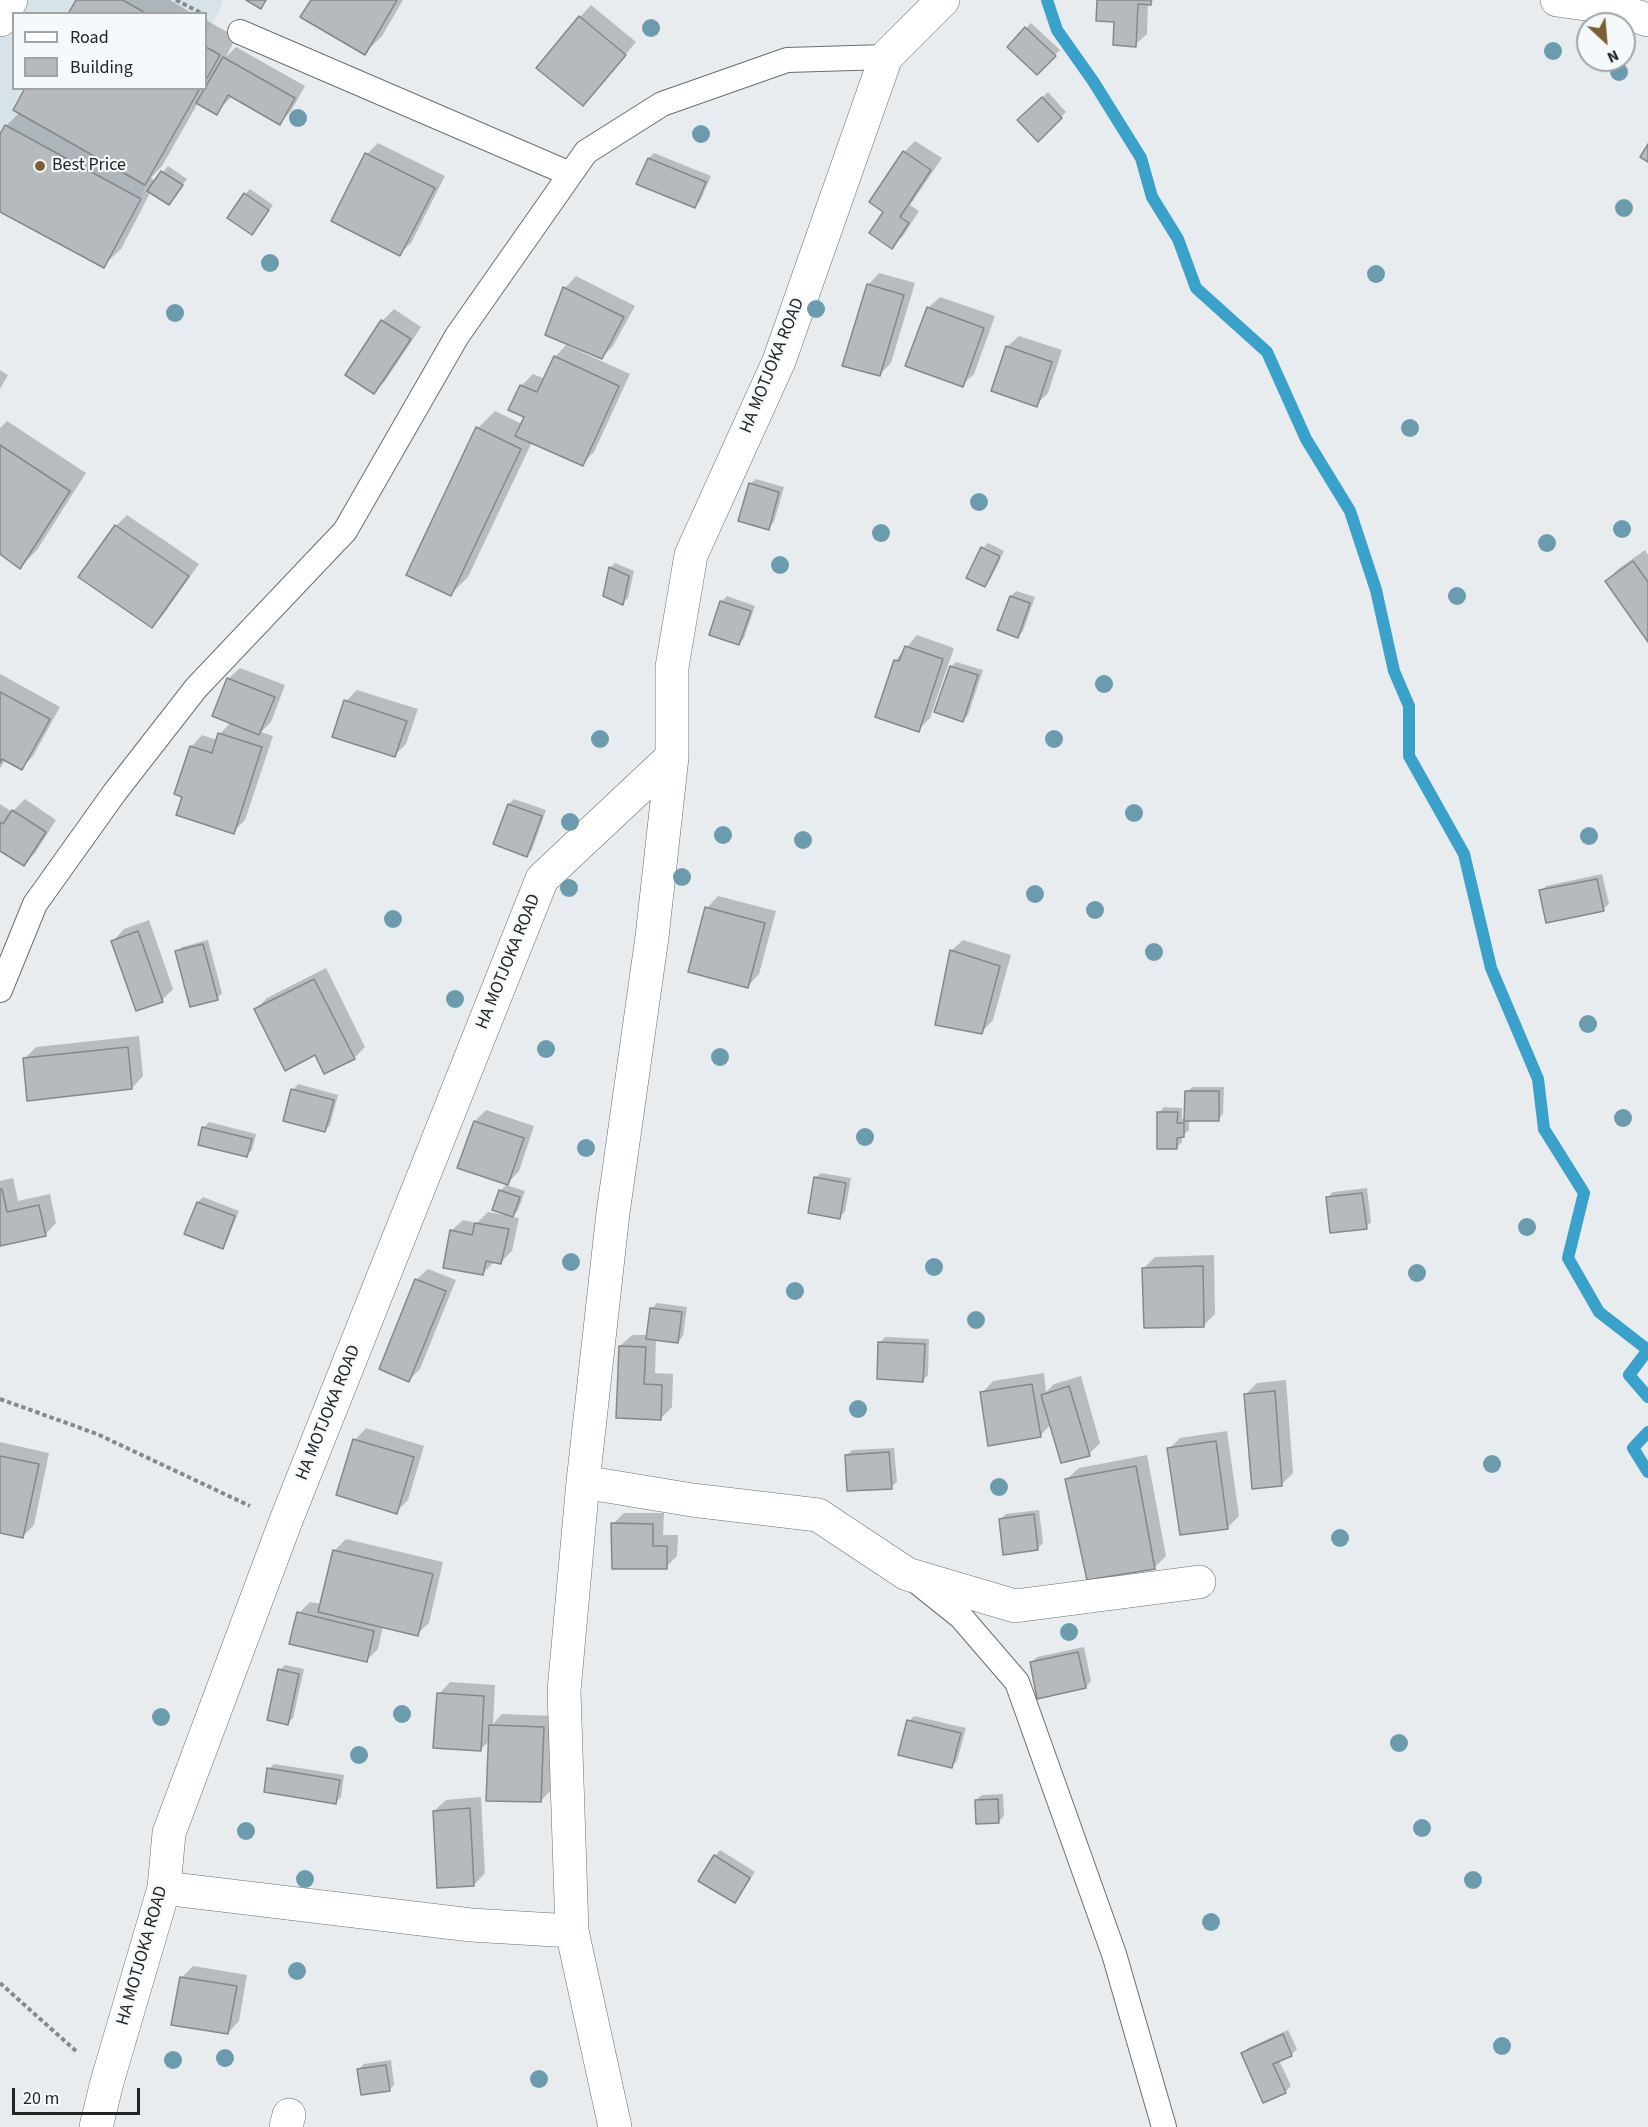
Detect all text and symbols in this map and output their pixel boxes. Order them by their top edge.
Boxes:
legend [12,12,207,90]
north arrow [1576,12,1636,72]
text: Road [70,25,109,50]
text: N [1603,44,1623,69]
text: Building [70,55,133,80]
place label: Best Price [52,155,126,177]
marker: Best Price [33,159,47,173]
street label: HA MOTJOKA ROAD [736,295,810,437]
street label: HA MOTJOKA ROAD [472,891,546,1033]
street label: HA MOTJOKA ROAD [292,1342,366,1484]
street label: HA MOTJOKA ROAD [113,1884,173,2028]
scale bar [15,2076,142,2114]
text: 20 m [23,2086,59,2111]

